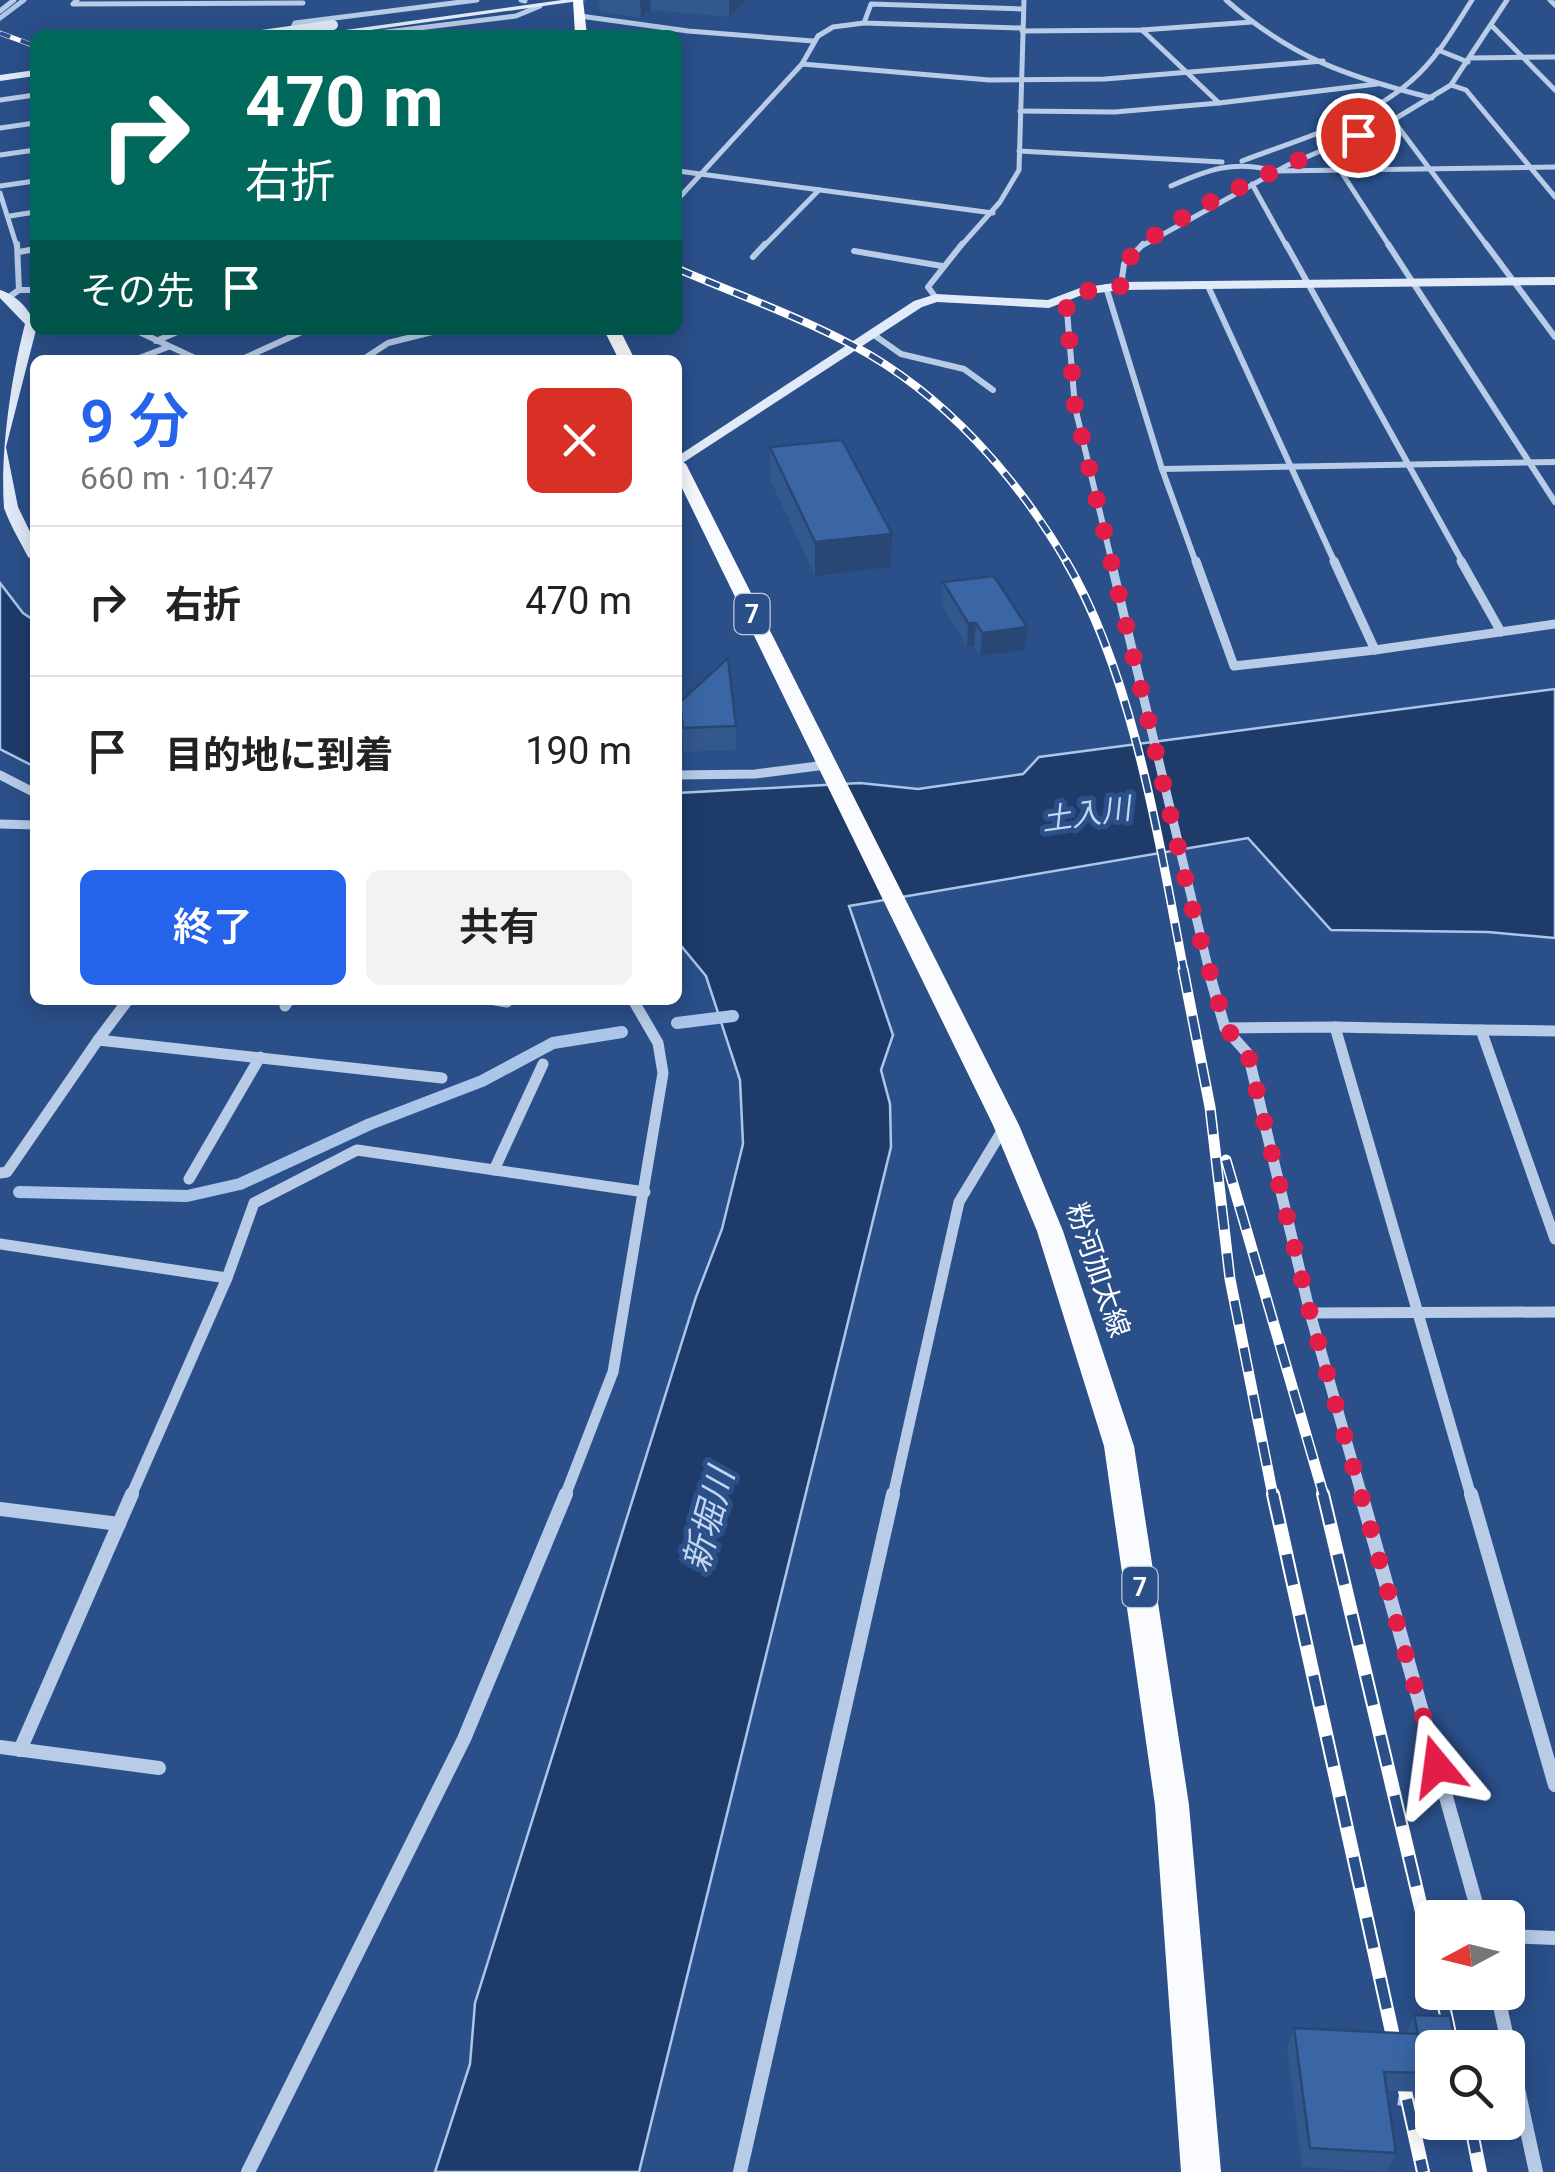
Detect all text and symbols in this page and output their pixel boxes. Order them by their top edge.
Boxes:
text: 470 m [245,61,444,143]
icon: right [80,70,210,200]
pin [1316,93,1401,178]
icon: arrive [1331,108,1386,163]
text: 右折 [245,155,335,208]
icon: arrive [214,260,269,315]
text: その先 [80,269,194,313]
text: 9 分 [80,386,189,457]
button: close [527,388,632,493]
text: 660 m · 10:47 [80,459,274,497]
icon: right [80,574,135,629]
text: 470 m [525,579,632,623]
text: 右折 [165,583,241,627]
road number: 7 [734,594,770,634]
icon: arrive [80,724,135,779]
text: 190 m [525,729,632,773]
text: 目的地に到着 [165,733,393,777]
water label: 土入川 [1039,790,1136,838]
button: 終了 [80,870,346,985]
button: 共有 [366,870,632,985]
street label: 粉河加太線 [1060,1198,1136,1342]
water label: 新堀川 [676,1460,743,1576]
road number: 7 [1122,1567,1158,1607]
position arrow [1385,1714,1489,1818]
north arrow [1415,1900,1525,2010]
map controls [1415,1900,1525,2140]
button: search [1415,2030,1525,2140]

